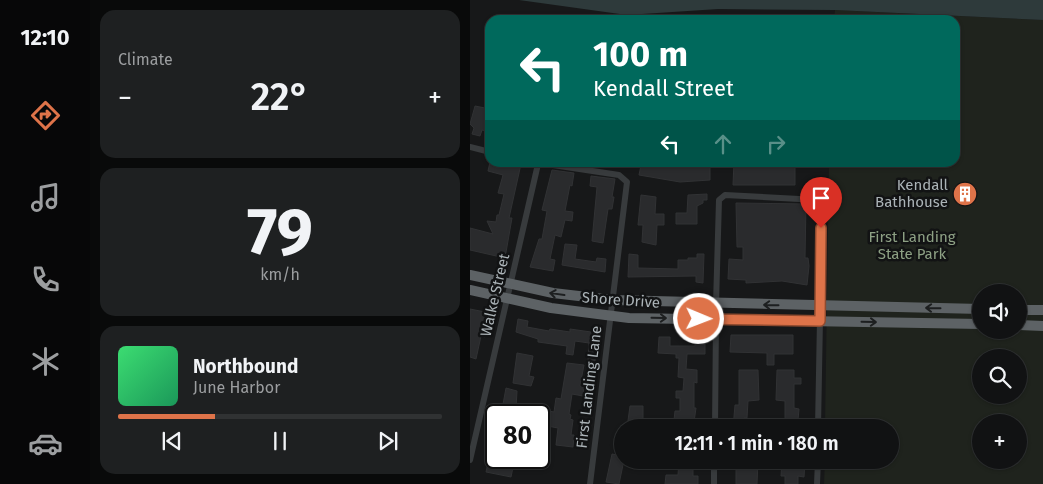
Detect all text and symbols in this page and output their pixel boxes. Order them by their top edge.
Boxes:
text: 12:10 [20,24,70,51]
text: 100 m [593,33,688,75]
icon: left [510,35,575,100]
text: Climate [118,50,173,69]
text: 22° [251,74,309,120]
text: Kendall Street [593,75,734,102]
text: − [118,81,132,114]
text: + [428,81,442,114]
icon: directions [28,98,63,133]
icon: left [656,130,684,158]
icon: ahead [709,130,737,158]
icon: right [762,130,790,158]
place label: Kendall Bathhouse [875,176,949,211]
pin [800,177,842,228]
icon: music [28,180,63,215]
building icon: Kendall Bathhouse [952,181,978,207]
icon: arrive [807,184,835,212]
text: 79 [247,193,313,271]
park label: First Landing State Park [868,228,956,263]
street label: Walke Street [477,251,513,338]
icon: phone [28,262,63,297]
text: km/h [260,265,300,284]
map controls [972,284,1027,469]
button: sound [972,284,1027,339]
one-way arrow [549,288,565,298]
street label: Shore Drive [581,288,661,312]
position arrow [672,292,724,344]
one-way arrow [763,300,780,310]
one-way arrow [925,303,941,313]
one-way arrow [651,313,667,323]
one-way arrow [860,317,877,327]
street label: First Landing Lane [573,325,605,449]
icon: climate [28,344,63,379]
button: search [972,349,1027,404]
text: Northbound [193,355,298,378]
text: June Harbor [193,378,280,397]
speed limit sign: 80 [485,404,550,469]
button: + [972,414,1027,469]
icon: car [28,426,63,461]
icon: previous [158,427,186,455]
icon: pause [266,427,294,455]
icon: next [374,427,402,455]
text: 12:11 · 1 min · 180 m [674,432,839,455]

